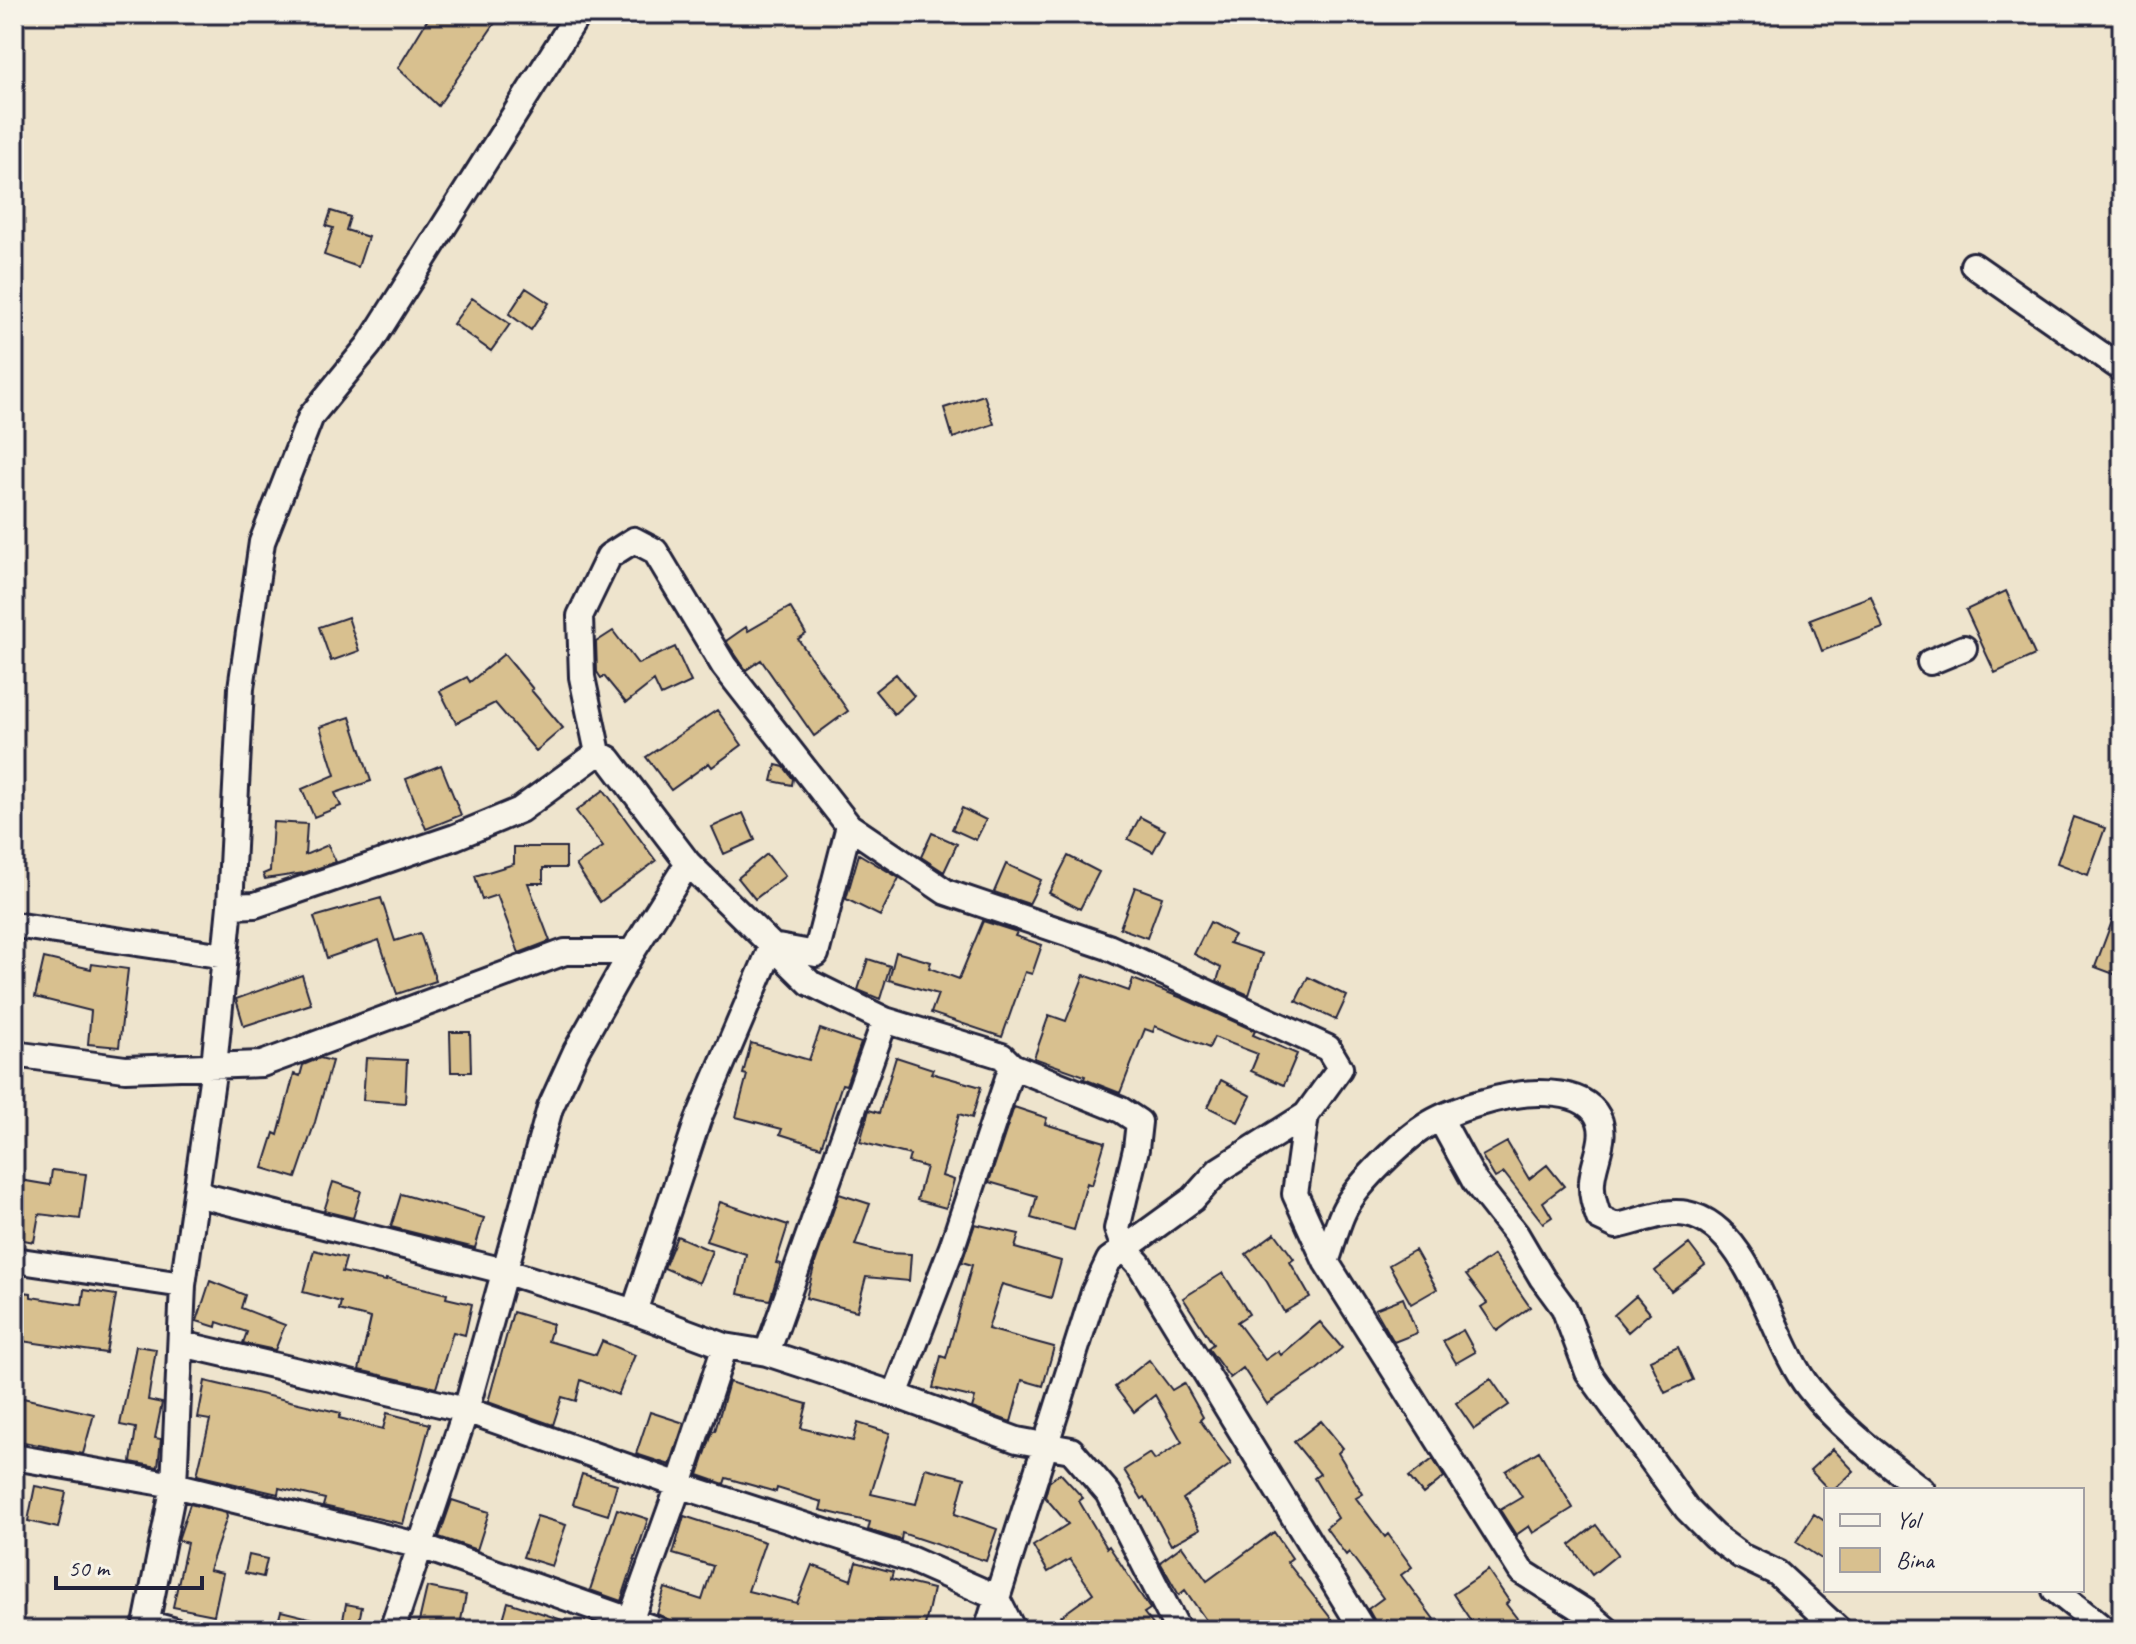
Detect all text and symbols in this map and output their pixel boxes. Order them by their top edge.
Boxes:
legend [1824,1488,2084,1592]
text: Yol [1896,1505,1923,1535]
scale bar [56,1540,202,1590]
text: Bina [1896,1545,1935,1575]
text: 50 m [68,1553,111,1583]

